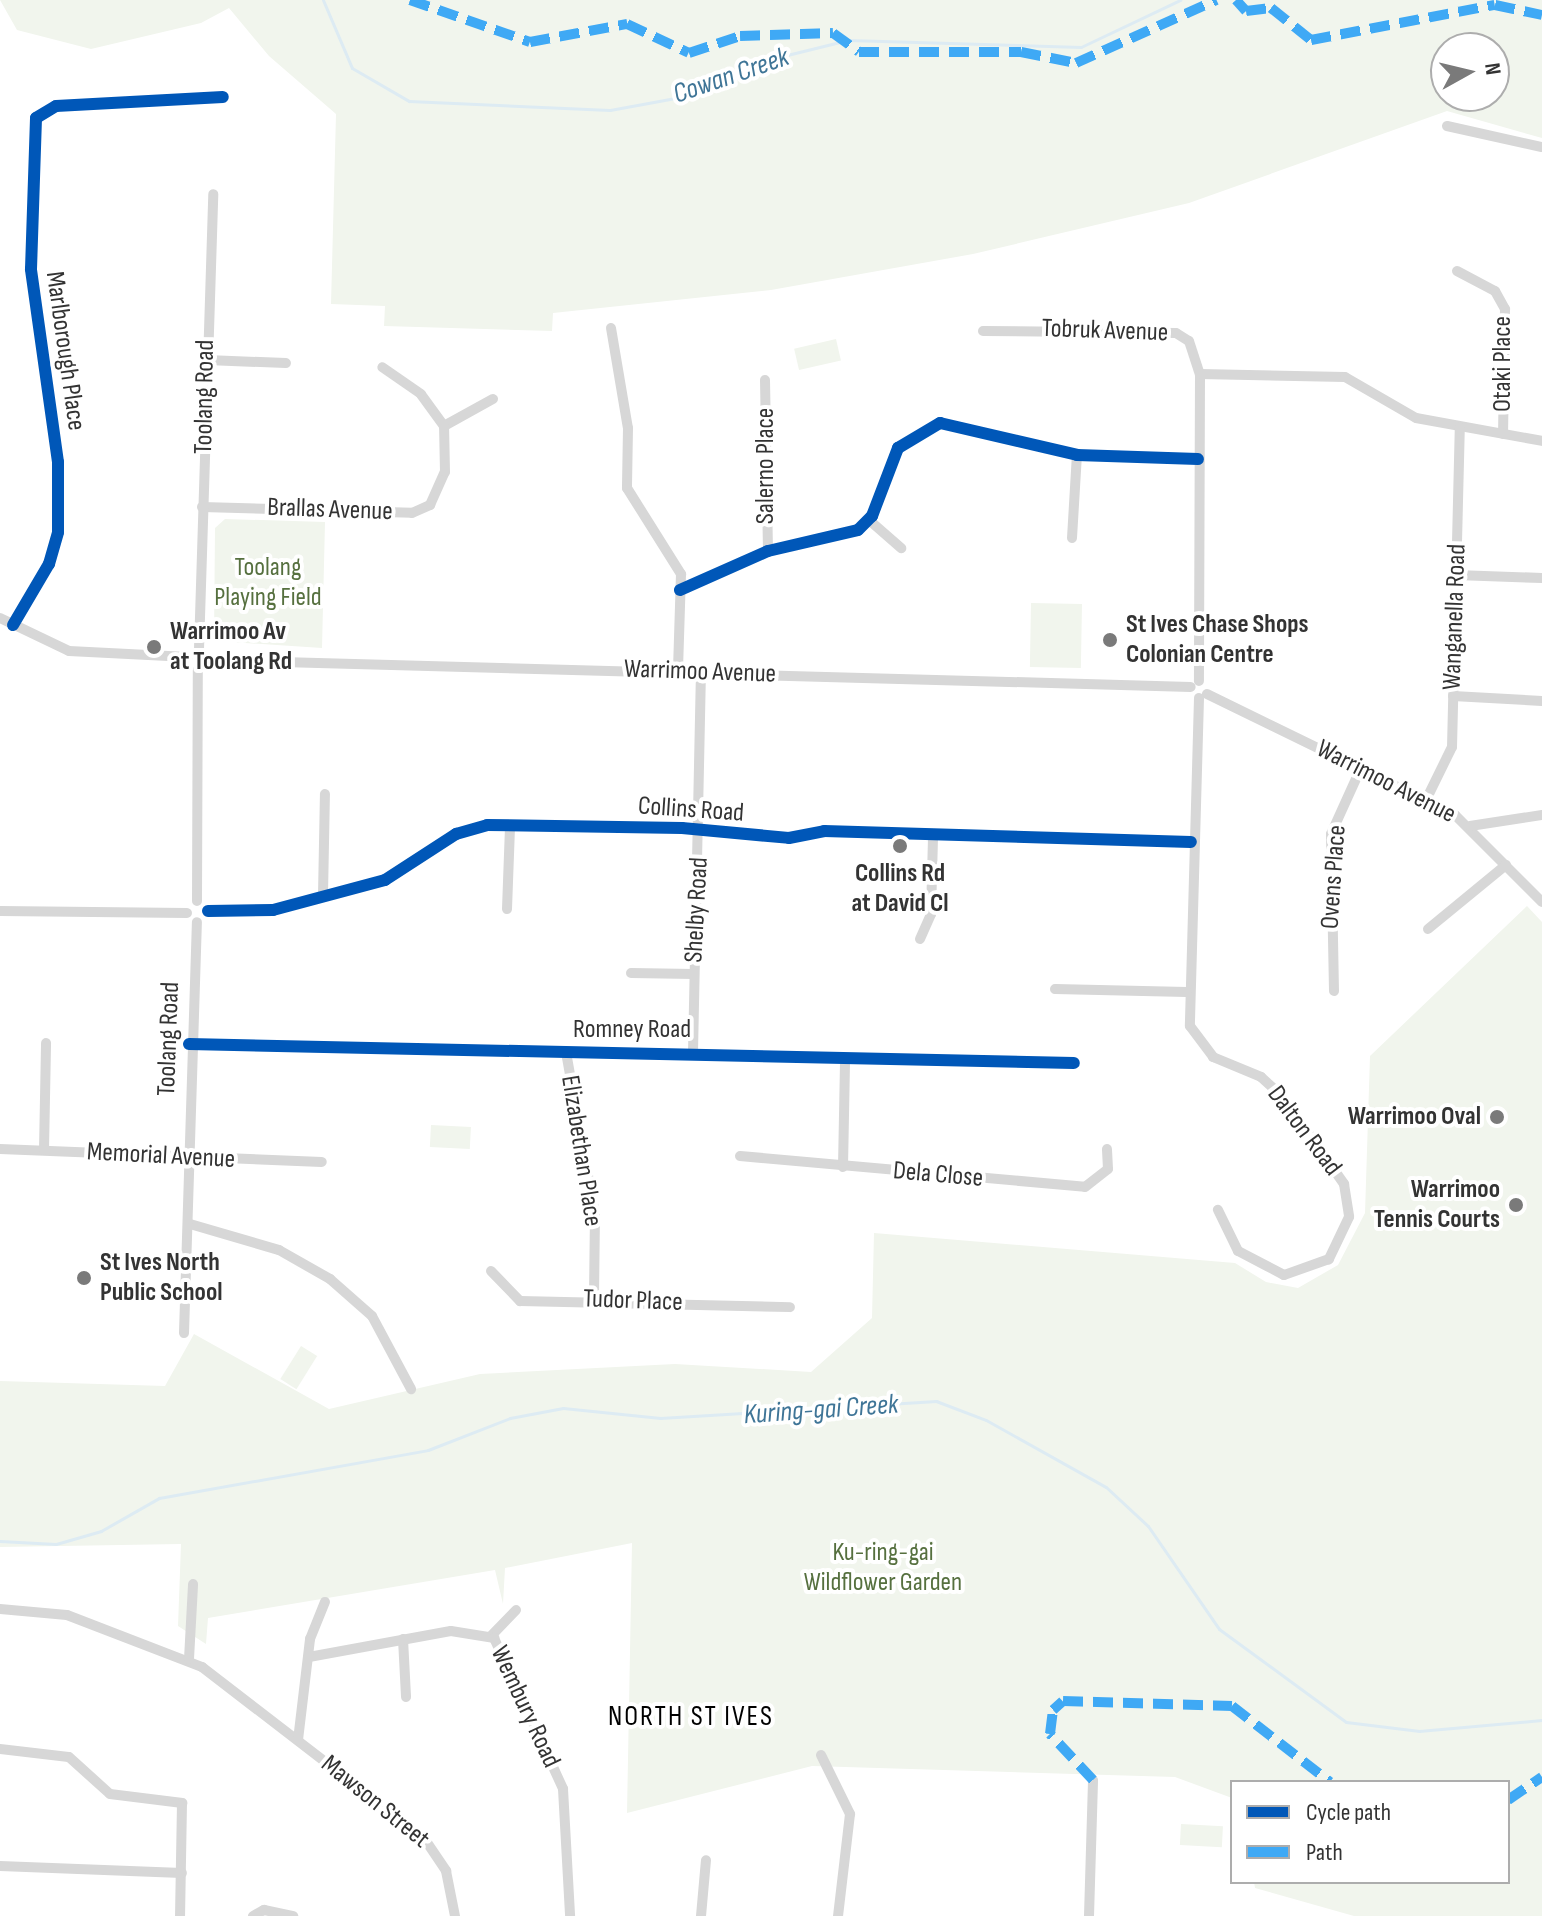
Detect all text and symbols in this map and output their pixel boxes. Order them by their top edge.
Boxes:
north arrow [1430,32,1510,112]
water label: Cowan Creek [669,41,793,111]
text: N [1478,61,1506,77]
street label: Marlborough Place [38,269,92,433]
street label: Tobruk Avenue [1041,313,1169,349]
street label: Otaki Place [1487,316,1519,412]
street label: Toolang Road [188,340,222,454]
street label: Salerno Place [750,408,782,524]
street label: Brallas Avenue [267,492,393,528]
street label: Wanganella Road [1437,543,1473,691]
park label: Toolang Playing Field [214,552,322,614]
place label: St Ives Chase Shops Colonian Centre [1126,609,1308,670]
place label: Warrimoo Av at Toolang Rd [170,616,292,678]
marker: St Ives Chase Shops Colonian Centre [1101,631,1119,649]
marker: Warrimoo Av at Toolang Rd [145,638,163,656]
street label: Warrimoo Avenue [624,654,776,690]
street label: Warrimoo Avenue [1311,734,1461,830]
street label: Collins Road [637,791,745,829]
street label: Ovens Place [1315,824,1353,930]
marker: Collins Rd at David Cl [891,837,909,855]
street label: Shelby Road [679,856,715,964]
place label: Collins Rd at David Cl [851,858,949,920]
street label: Toolang Road [151,981,187,1097]
street label: Romney Road [573,1014,691,1046]
street label: Elizabethan Place [554,1073,608,1229]
street label: Dalton Road [1260,1080,1348,1182]
place label: Warrimoo Oval [1348,1101,1481,1133]
marker: Warrimoo Oval [1488,1108,1506,1126]
street label: Memorial Avenue [86,1137,236,1175]
street label: Dela Close [892,1156,984,1194]
place label: Warrimoo Tennis Courts [1374,1174,1500,1236]
marker: Warrimoo Tennis Courts [1507,1196,1525,1214]
place label: St Ives North Public School [100,1247,223,1308]
marker: St Ives North Public School [75,1269,93,1287]
street label: Tudor Place [583,1284,683,1318]
water label: Kuring-gai Creek [743,1388,899,1432]
park label: Ku-ring-gai Wildflower Garden [804,1537,962,1598]
street label: Wembury Road [483,1641,567,1773]
district label: NORTH ST IVES [608,1700,774,1734]
street label: Mawson Street [315,1749,435,1855]
legend [1230,1780,1510,1884]
text: Cycle path [1306,1798,1391,1827]
text: Path [1306,1838,1343,1867]

